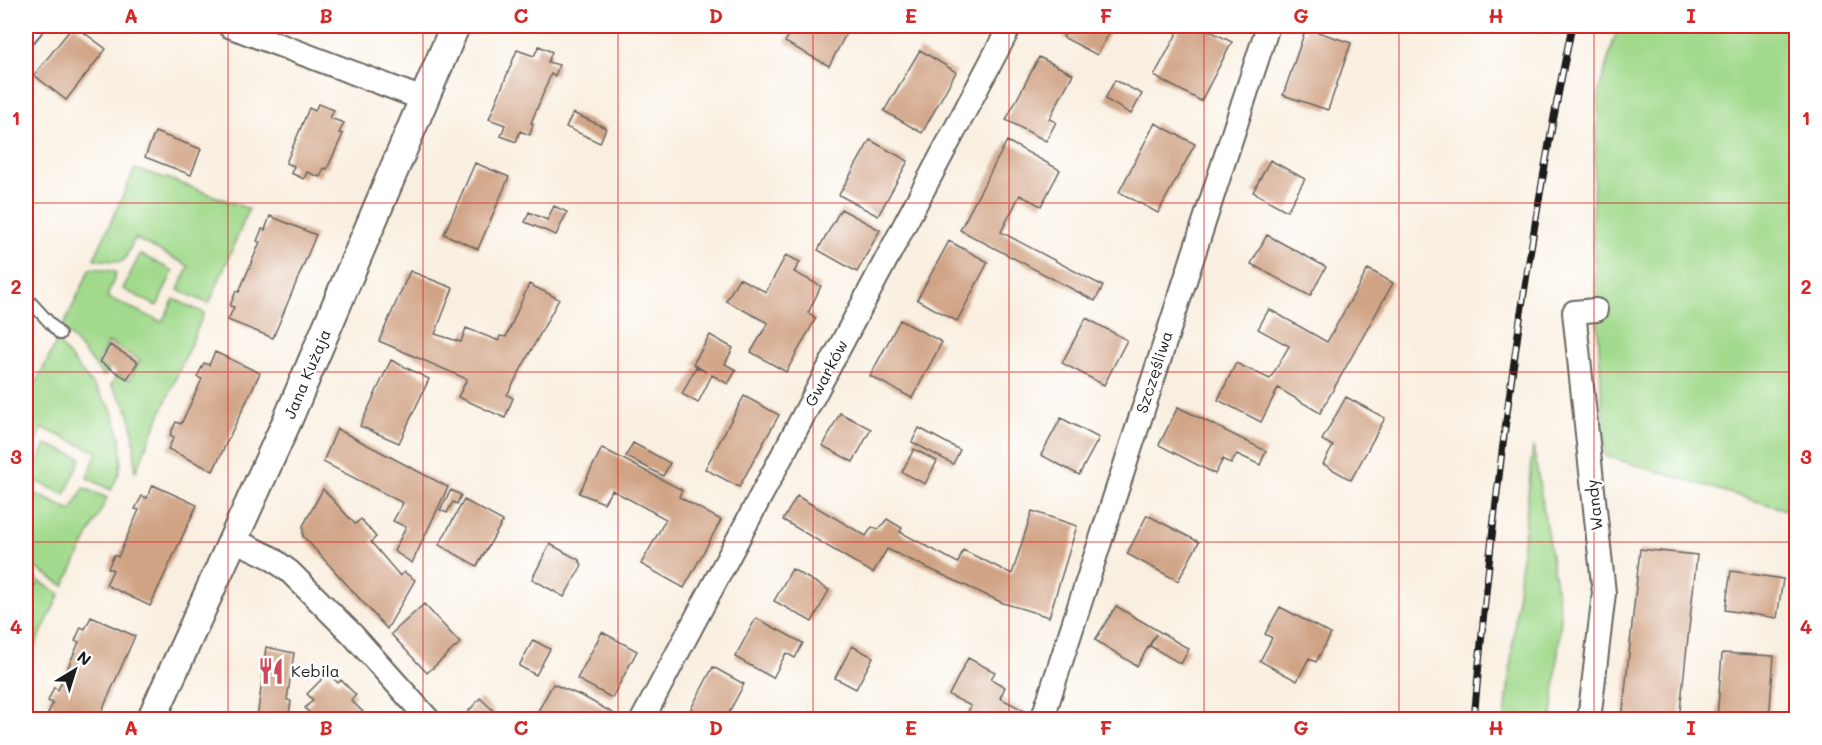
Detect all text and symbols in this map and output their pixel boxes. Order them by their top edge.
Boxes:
text: A [124,2,138,28]
text: B [319,2,333,28]
text: C [514,2,529,28]
text: D [709,2,723,28]
text: E [905,2,917,28]
text: F [1100,2,1113,28]
text: G [1293,2,1309,28]
text: H [1488,2,1504,28]
text: I [1686,2,1696,28]
text: 1 [12,104,20,130]
text: 1 [1802,104,1810,130]
text: 2 [10,273,22,299]
text: 2 [1800,273,1812,299]
street label: Jana Kużaja [278,326,335,422]
street label: Szczęśliwa [1130,328,1177,416]
street label: Gwarków [799,336,852,410]
text: 3 [10,443,22,469]
text: 3 [1800,443,1812,469]
street label: Wandy [1580,478,1607,532]
text: 4 [10,613,23,639]
text: 4 [1800,613,1813,639]
north arrow [45,640,105,700]
text: N [73,646,96,670]
restaurant icon: Kebila [256,656,286,686]
place label: Kebila [291,660,340,681]
text: A [124,714,138,740]
text: B [319,714,333,740]
text: C [514,714,529,740]
text: D [709,714,723,740]
text: E [905,714,917,740]
text: F [1100,714,1113,740]
text: G [1293,714,1309,740]
text: H [1488,714,1504,740]
text: I [1686,714,1696,740]

